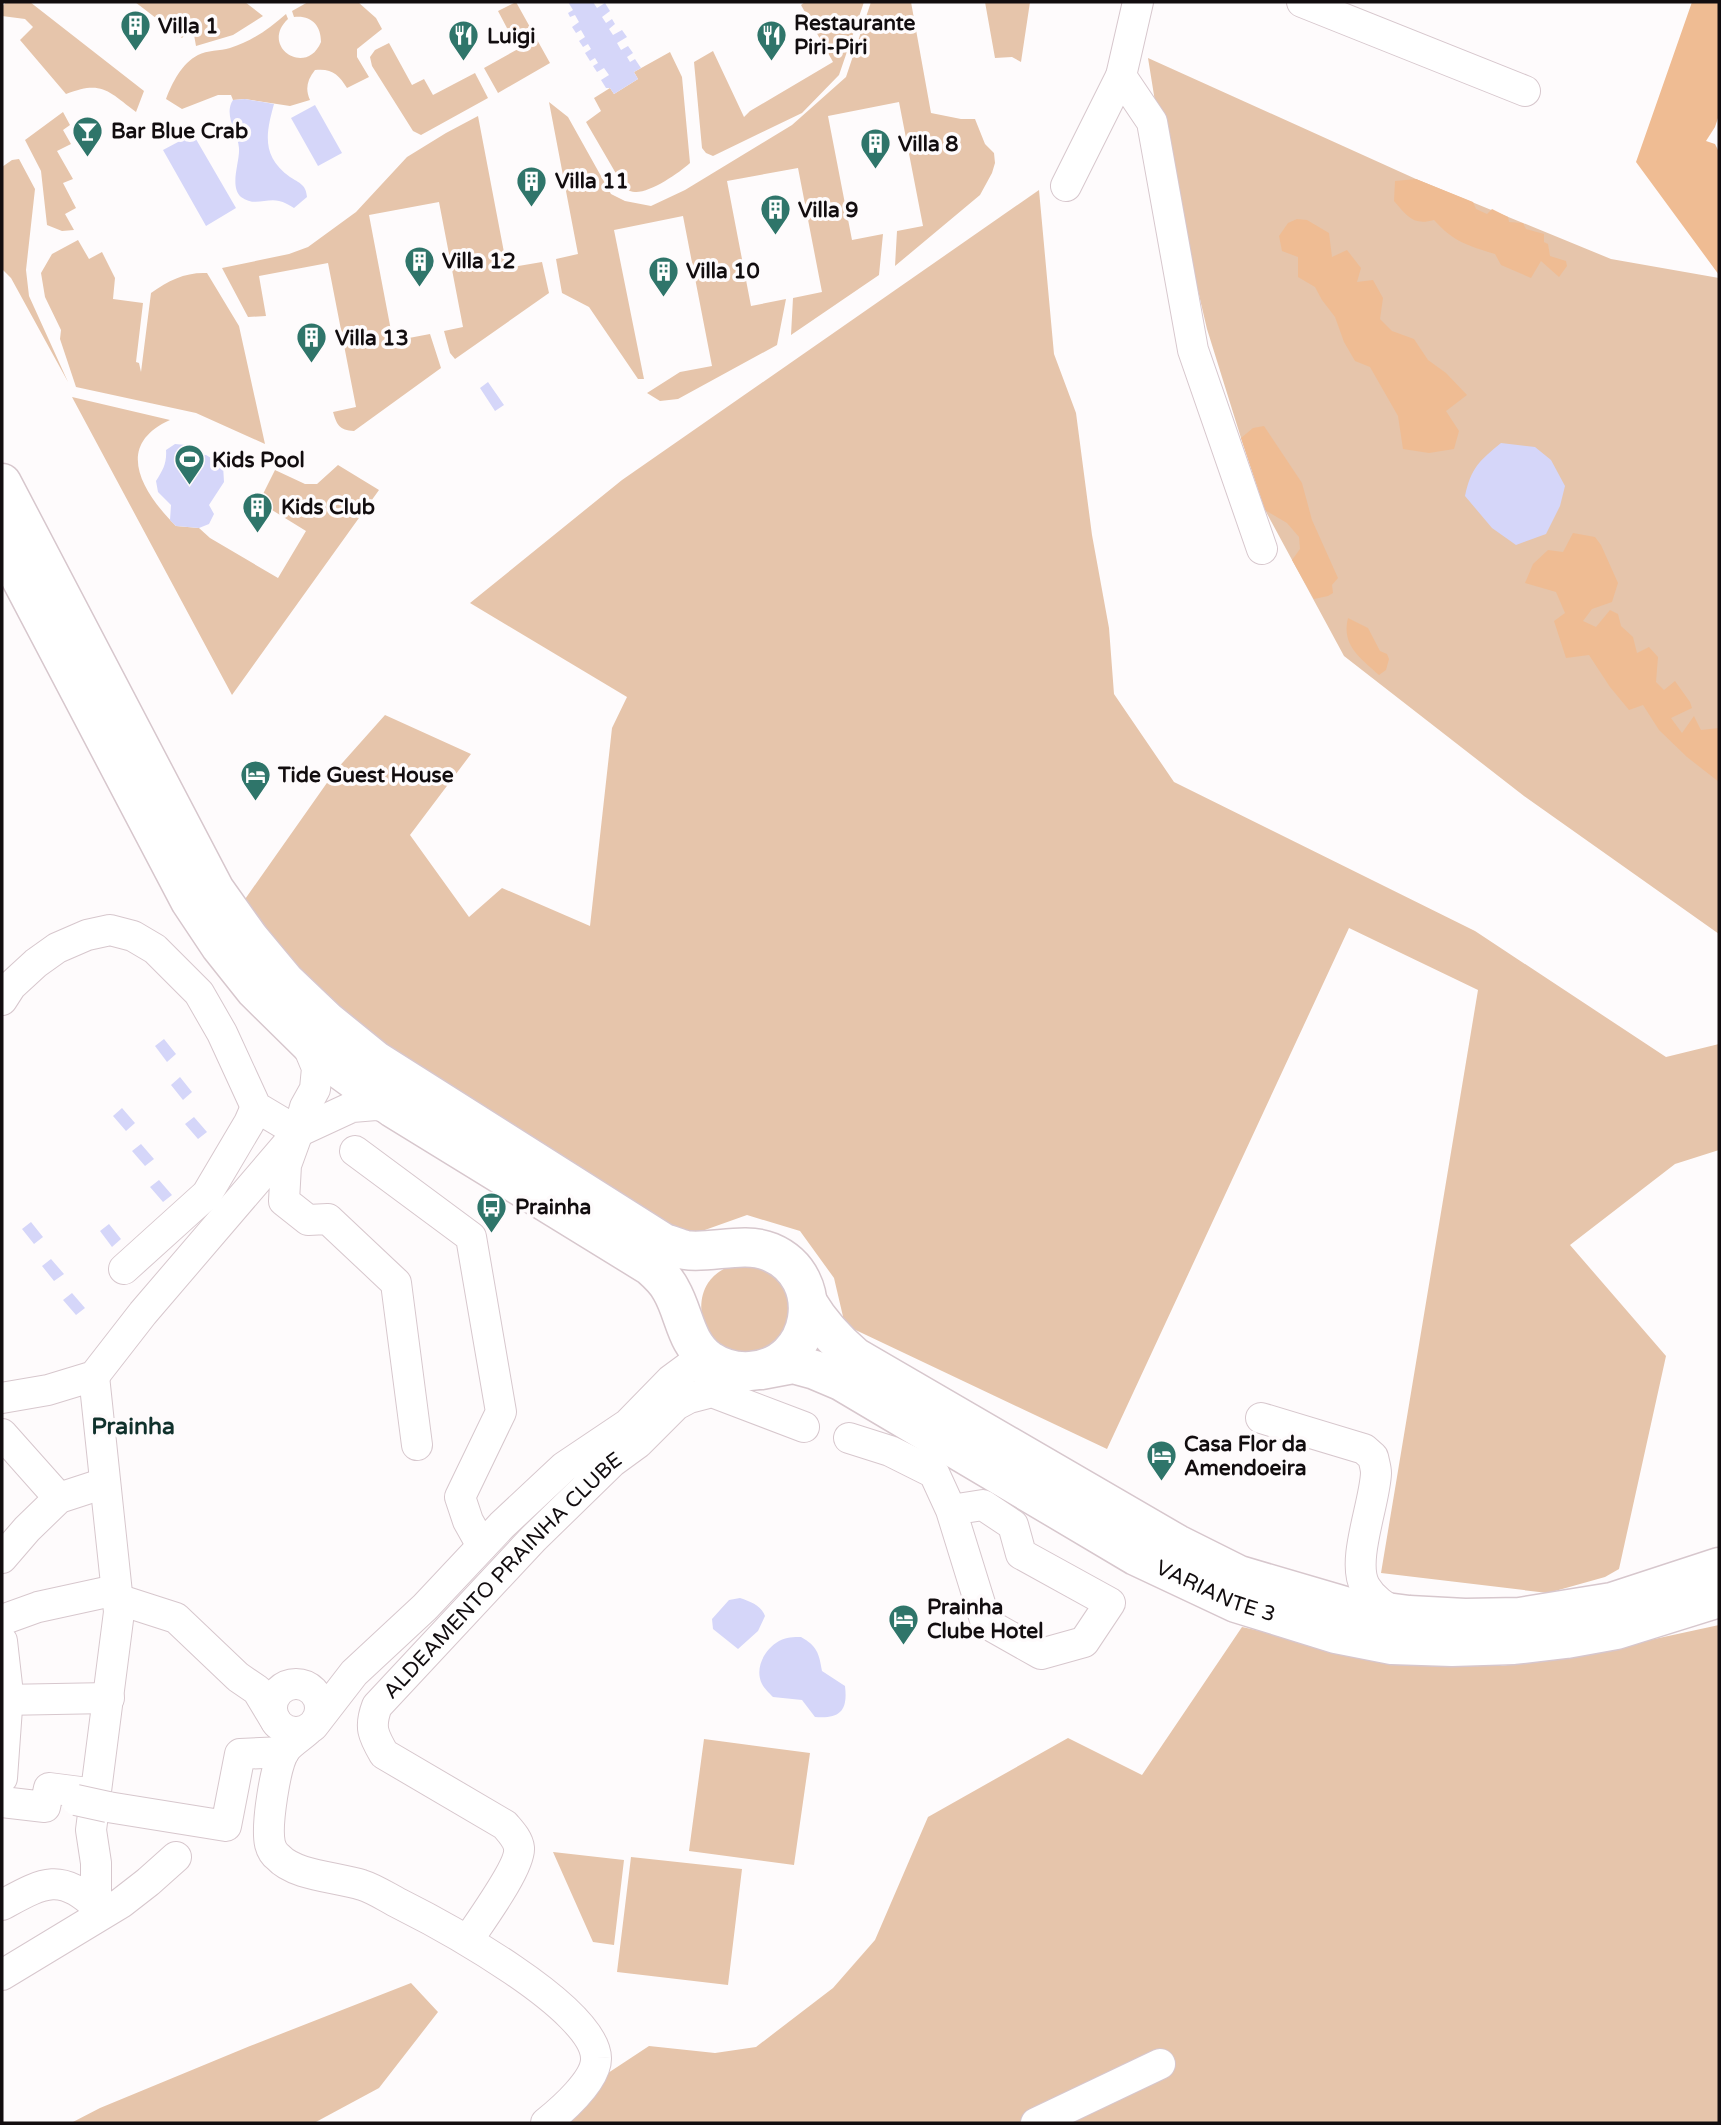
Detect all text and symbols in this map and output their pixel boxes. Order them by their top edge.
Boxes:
building icon: Villa 1 [118,9,152,53]
place label: Restaurante Piri-Piri [794,11,916,60]
place label: Villa 1 [158,14,219,39]
restaurant icon: Restaurante Piri-Piri [754,18,788,62]
restaurant icon: Luigi [447,19,481,63]
place label: Luigi [487,24,536,49]
bar icon: Bar Blue Crab [71,114,105,158]
place label: Bar Blue Crab [111,119,248,144]
building icon: Villa 8 [858,127,892,171]
place label: Villa 8 [898,132,959,157]
building icon: Villa 11 [515,164,549,208]
place label: Villa 11 [555,169,629,194]
building icon: Villa 9 [758,193,792,237]
place label: Villa 9 [798,198,859,223]
building icon: Villa 12 [402,244,436,288]
place label: Villa 12 [442,249,516,274]
building icon: Villa 10 [646,254,680,298]
place label: Villa 10 [686,259,760,284]
building icon: Villa 13 [295,321,329,365]
place label: Villa 13 [335,326,409,351]
sports icon: Kids Pool [172,443,206,487]
place label: Kids Pool [212,448,305,473]
building icon: Kids Club [241,490,275,534]
place label: Kids Club [281,495,375,520]
hotel icon: Tide Guest House [238,758,272,802]
place label: Tide Guest House [277,763,454,788]
bus stop icon: Prainha [475,1190,509,1234]
place label: Prainha [515,1195,591,1220]
district label: Prainha [91,1413,175,1441]
place label: Casa Flor da Amendoeira [1184,1432,1307,1481]
hotel icon: Casa Flor da Amendoeira [1144,1439,1178,1483]
street label: ALDEAMENTO PRAINHA CLUBE [378,1447,627,1704]
street label: VARIANTE 3 [1152,1555,1279,1627]
place label: Prainha Clube Hotel [927,1595,1043,1644]
hotel icon: Prainha Clube Hotel [887,1602,921,1646]

